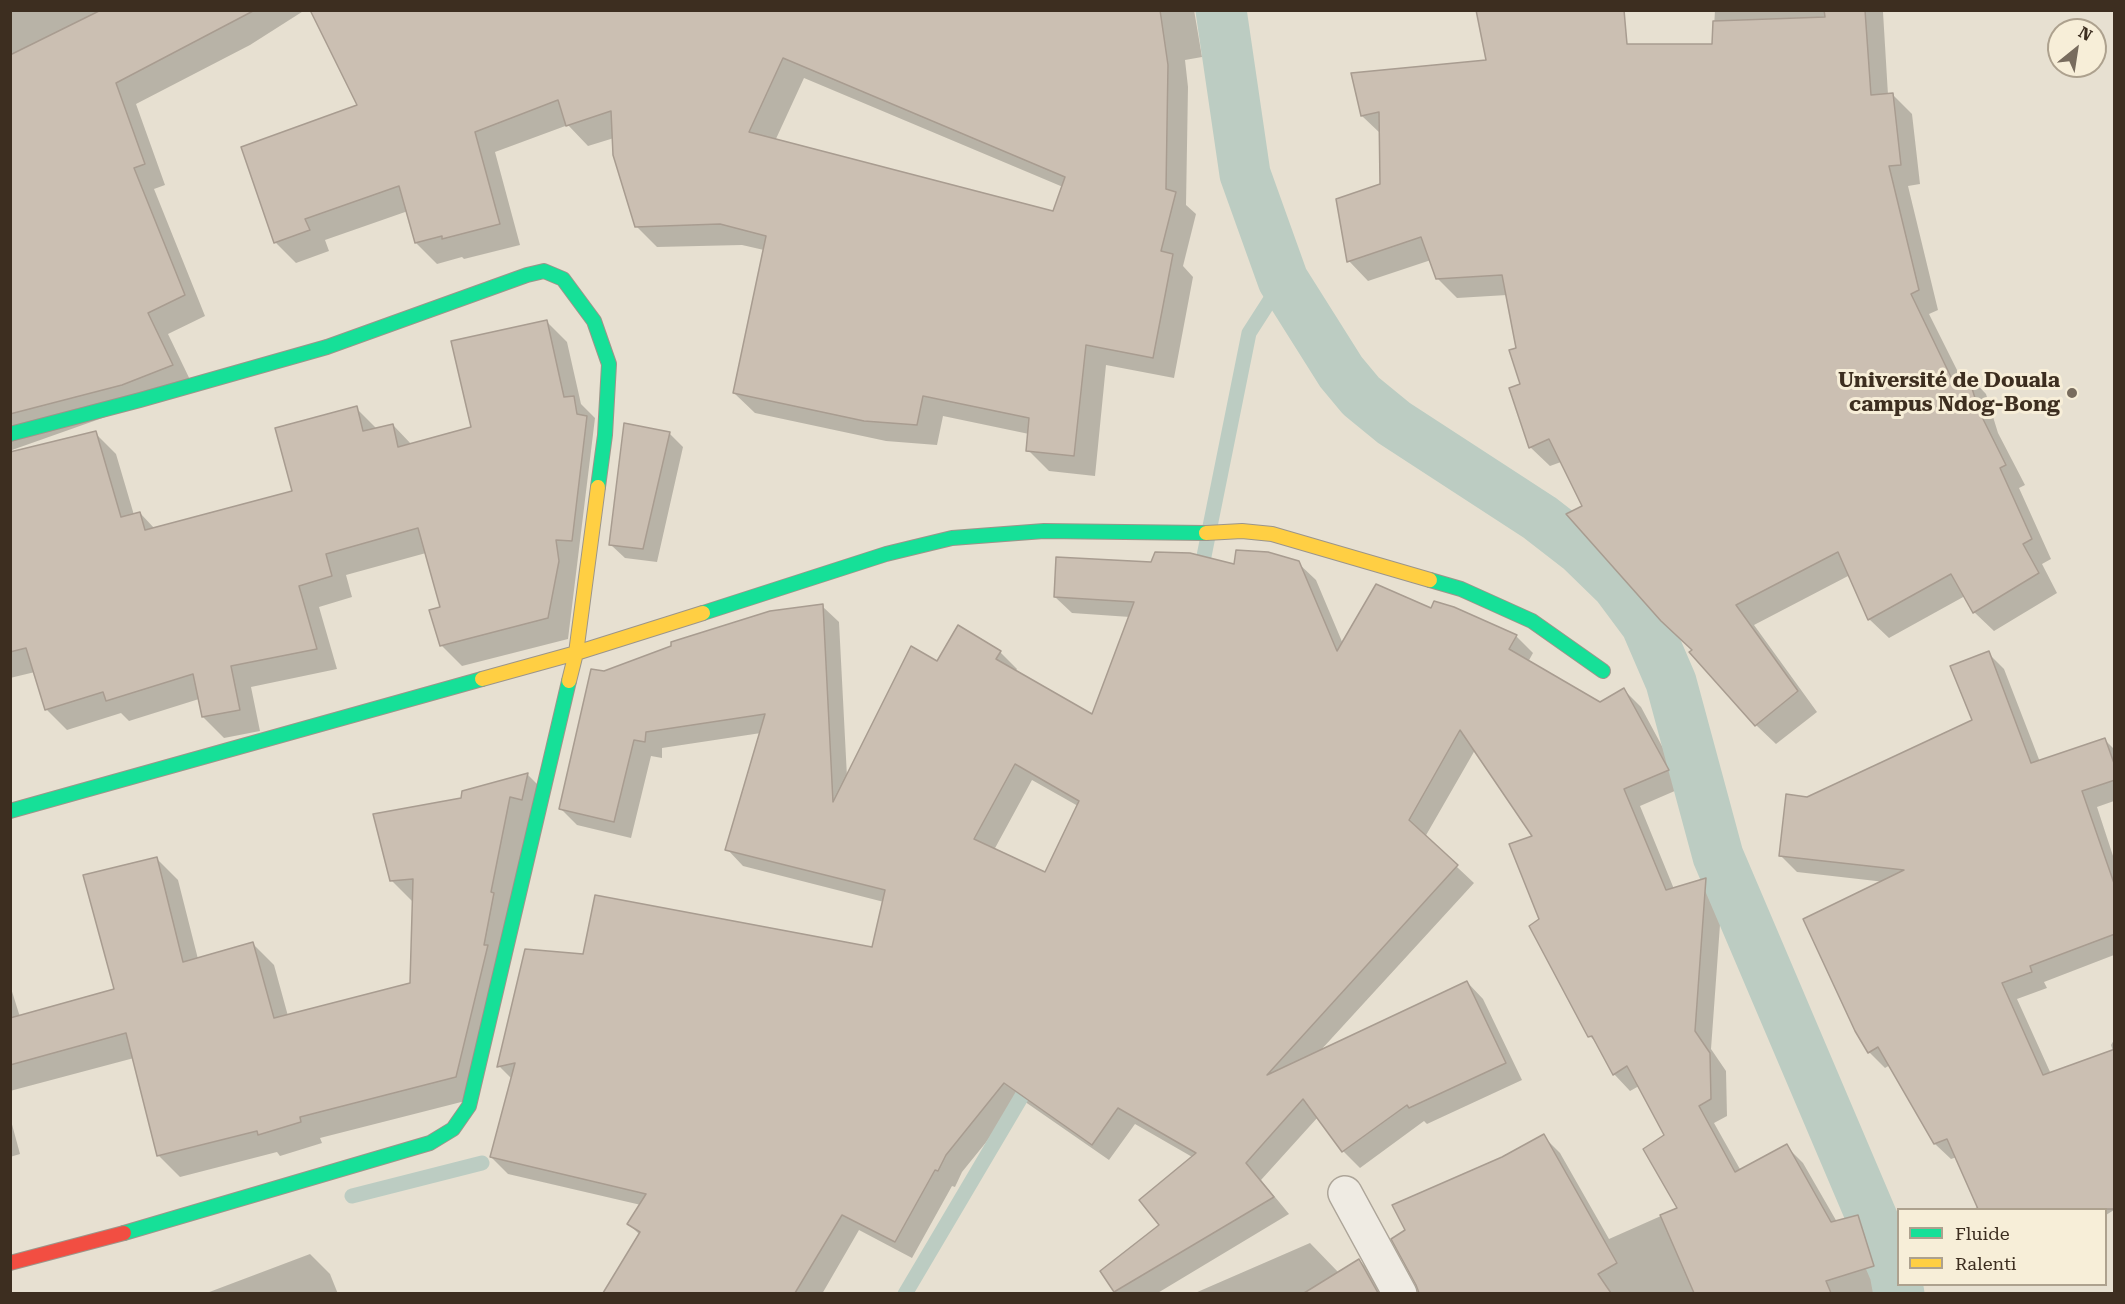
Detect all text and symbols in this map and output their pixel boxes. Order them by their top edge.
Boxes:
north arrow [2047,18,2107,78]
text: N [2075,22,2095,45]
place label: Université de Douala campus Ndog-Bong [1838,368,2060,418]
marker: Université de Douala campus Ndog-Bong [2065,386,2079,400]
legend [1897,1208,2107,1286]
text: Fluide [1955,1223,2010,1244]
text: Ralenti [1955,1253,2017,1274]

